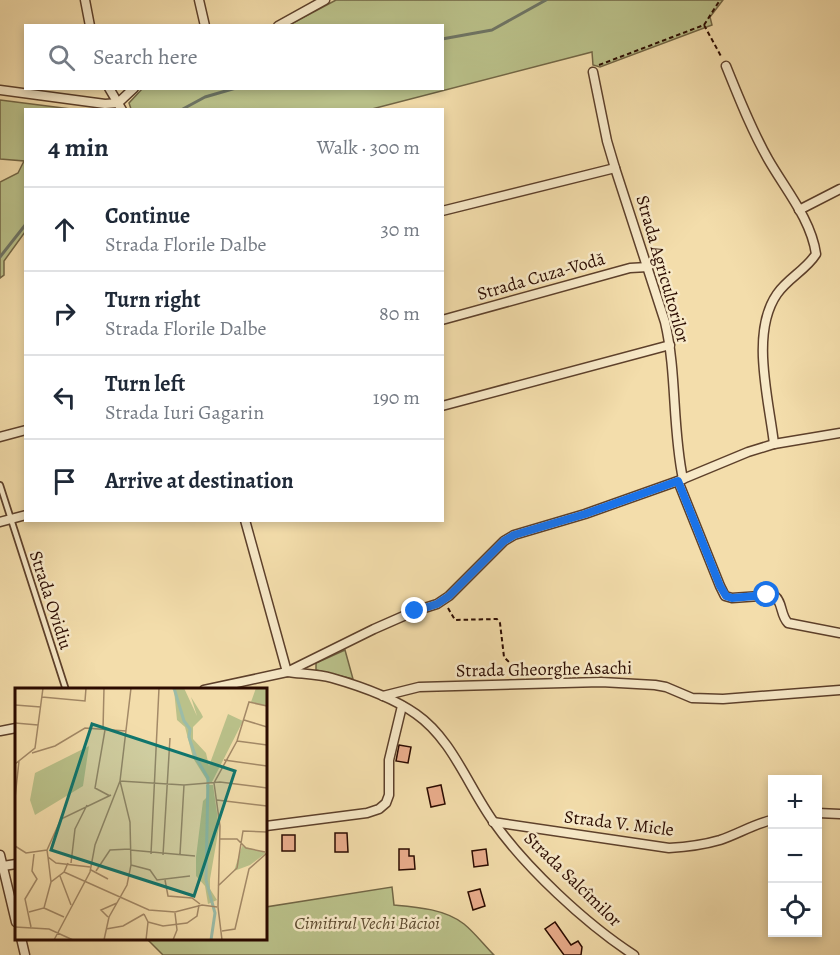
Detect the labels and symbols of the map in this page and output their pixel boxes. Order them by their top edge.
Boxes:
street label: Strada Agricultorilor [630,192,696,346]
street label: Strada Cuza-Vodă [474,246,608,306]
street label: Strada Ovidiu [24,548,78,653]
route start [753,581,779,607]
route end [401,597,427,623]
street label: Strada Gheorghe Asachi [456,655,632,683]
inset map [15,688,267,940]
street label: Strada V. Micle [563,804,675,842]
street label: Strada Salcîmilor [519,826,627,932]
park label: Cimitirul Vechi Băcioi [294,911,440,935]

